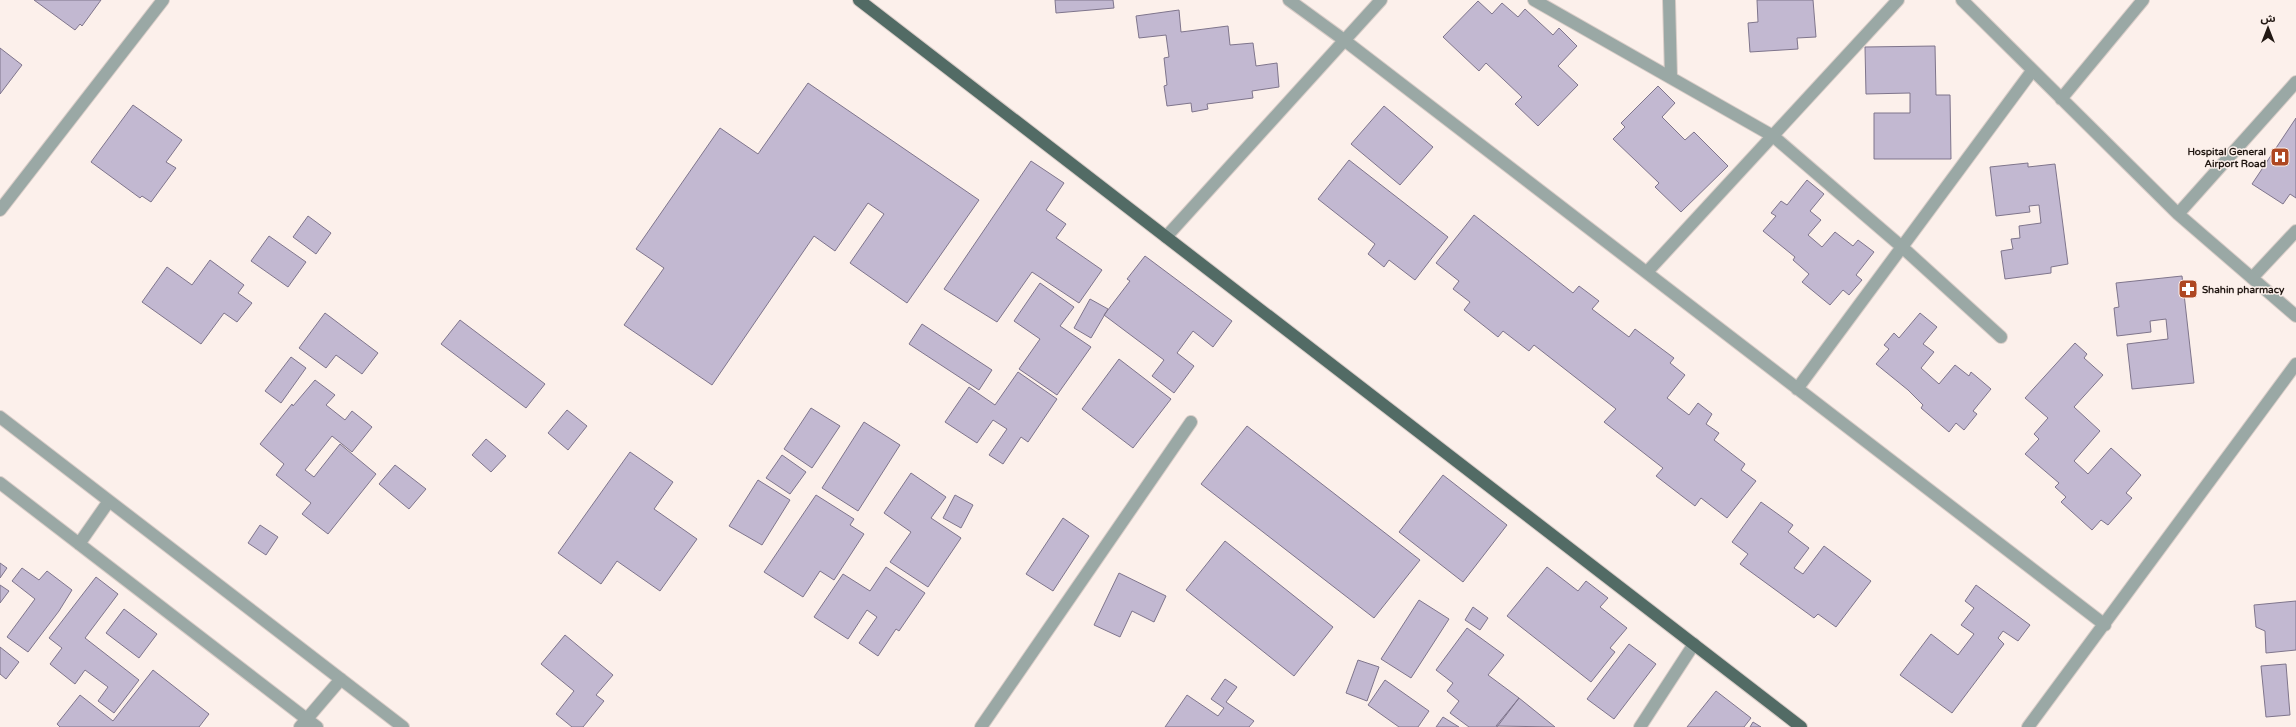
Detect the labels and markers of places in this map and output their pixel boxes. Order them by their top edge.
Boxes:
place label: Hospital General Airport Road [2187,146,2266,170]
hospital icon: Hospital General Airport Road [2269,146,2291,168]
pharmacy icon: Shahin pharmacy [2177,278,2199,300]
place label: Shahin pharmacy [2202,284,2285,296]

